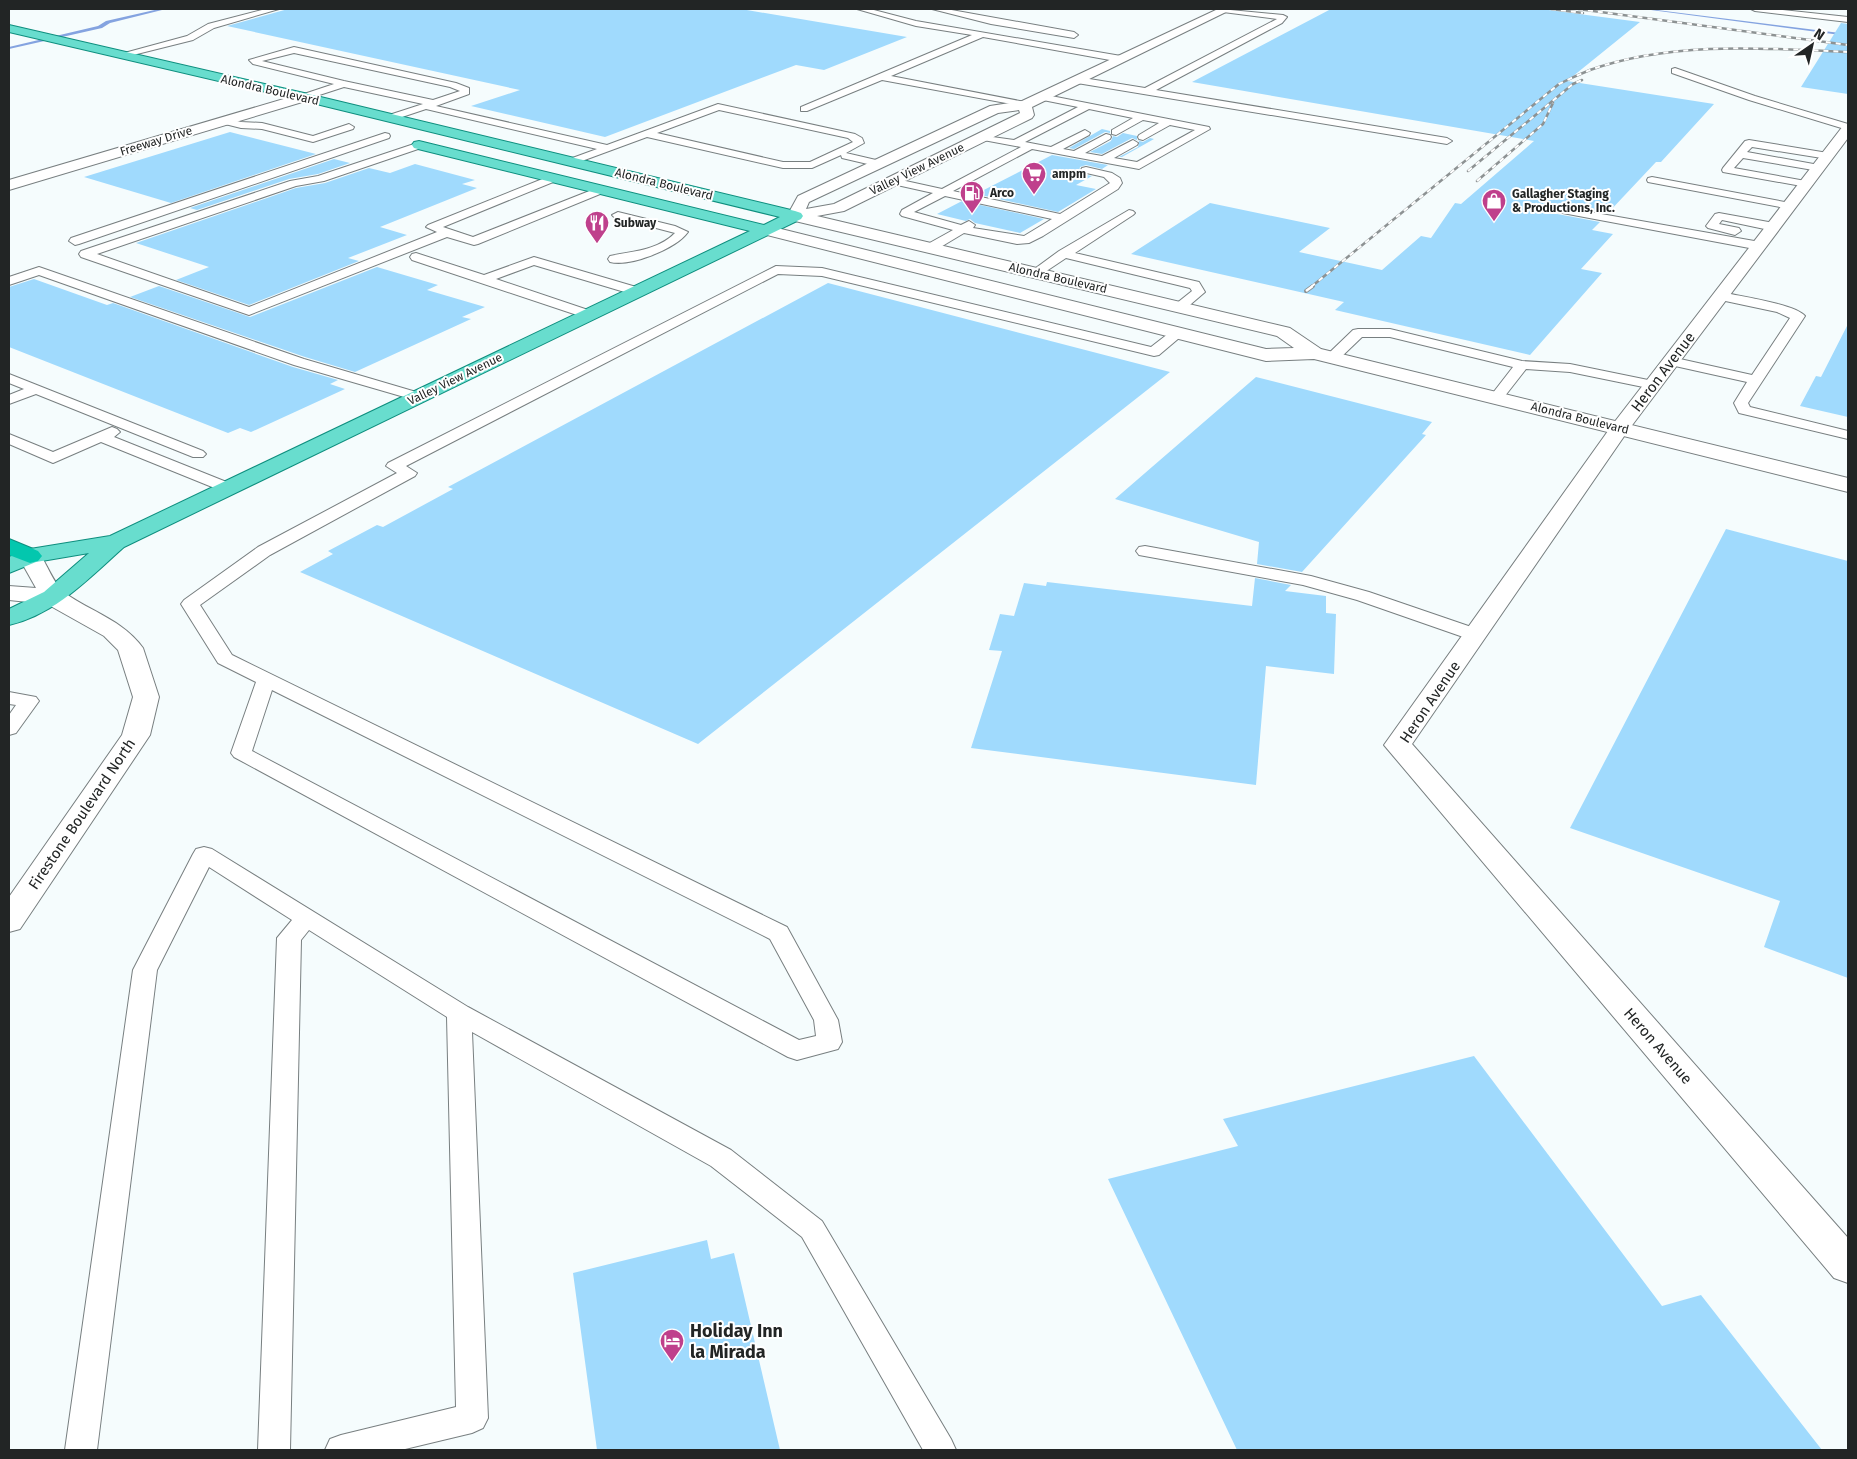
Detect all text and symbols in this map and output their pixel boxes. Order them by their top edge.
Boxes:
north arrow [1787,20,1837,70]
text: N [1810,25,1828,44]
street label: Alondra Boulevard [220,72,320,108]
street label: Freeway Drive [118,123,194,159]
street label: Valley View Avenue [867,140,967,198]
supermarket icon: ampm [1021,161,1047,195]
street label: Alondra Boulevard [614,165,714,203]
place label: ampm [1052,167,1086,181]
fuel station icon: Arco [959,180,985,214]
place label: Arco [989,186,1014,200]
place label: Gallagher Staging & Productions, Inc. [1512,187,1615,215]
shop icon: Gallagher Staging & Productions, Inc. [1481,188,1507,222]
restaurant icon: Subway [584,210,610,244]
place label: Subway [614,216,657,230]
street label: Alondra Boulevard [1008,260,1108,296]
street label: Heron Avenue [1627,329,1699,415]
street label: Valley View Avenue [405,350,505,408]
street label: Alondra Boulevard [1530,399,1630,437]
street label: Heron Avenue [1396,658,1464,746]
street label: Firestone Boulevard North [25,735,139,893]
street label: Heron Avenue [1620,1004,1696,1088]
place label: Holiday Inn la Mirada [690,1320,783,1363]
hotel icon: Holiday Inn la Mirada [659,1328,685,1362]

